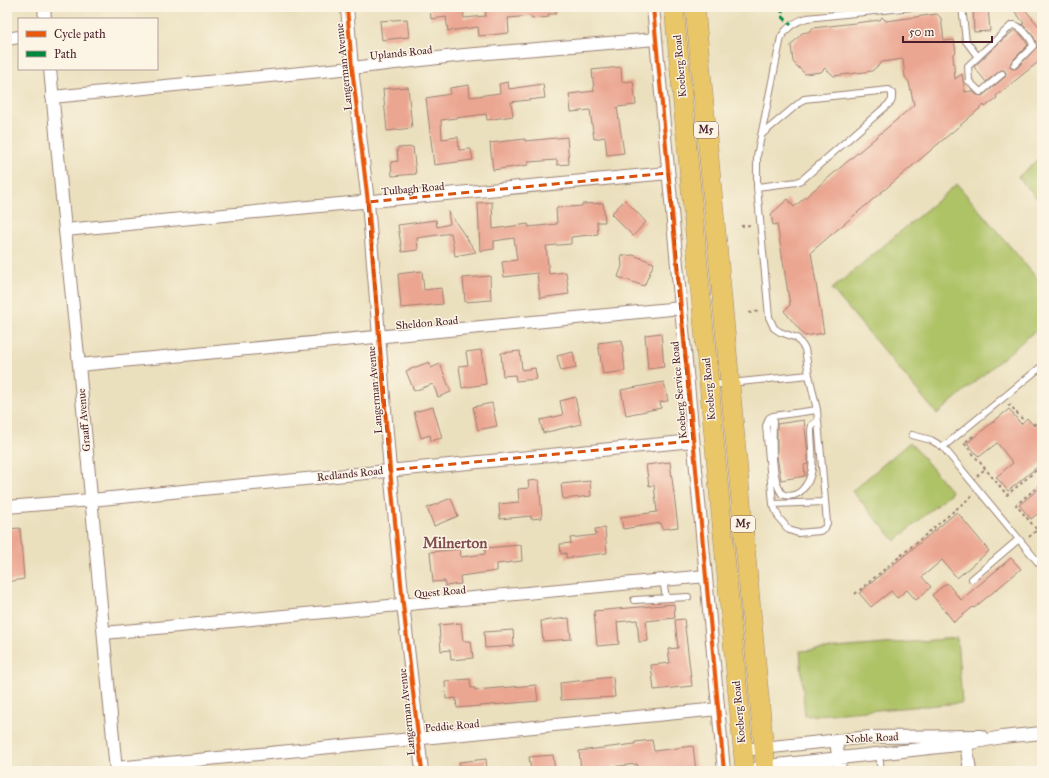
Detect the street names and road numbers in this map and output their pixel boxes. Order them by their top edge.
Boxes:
street label: Langerman Avenue [333,22,355,111]
street label: Koeberg Road [671,34,689,98]
street label: Uplands Road [369,43,433,63]
road number: M5 [694,122,718,138]
street label: Tulbagh Road [381,180,446,198]
street label: Sheldon Road [395,314,459,332]
street label: Koeberg Service Road [668,340,690,439]
street label: Langerman Avenue [365,345,385,434]
street label: Koeberg Road [700,357,718,421]
street label: Graaff Avenue [75,387,93,452]
street label: Redlands Road [316,464,384,484]
road number: M5 [731,516,755,532]
street label: Quest Road [414,583,467,601]
street label: Langerman Avenue [396,667,418,756]
street label: Koeberg Road [730,680,748,744]
street label: Peddie Road [424,717,480,735]
street label: Noble Road [845,730,899,746]

